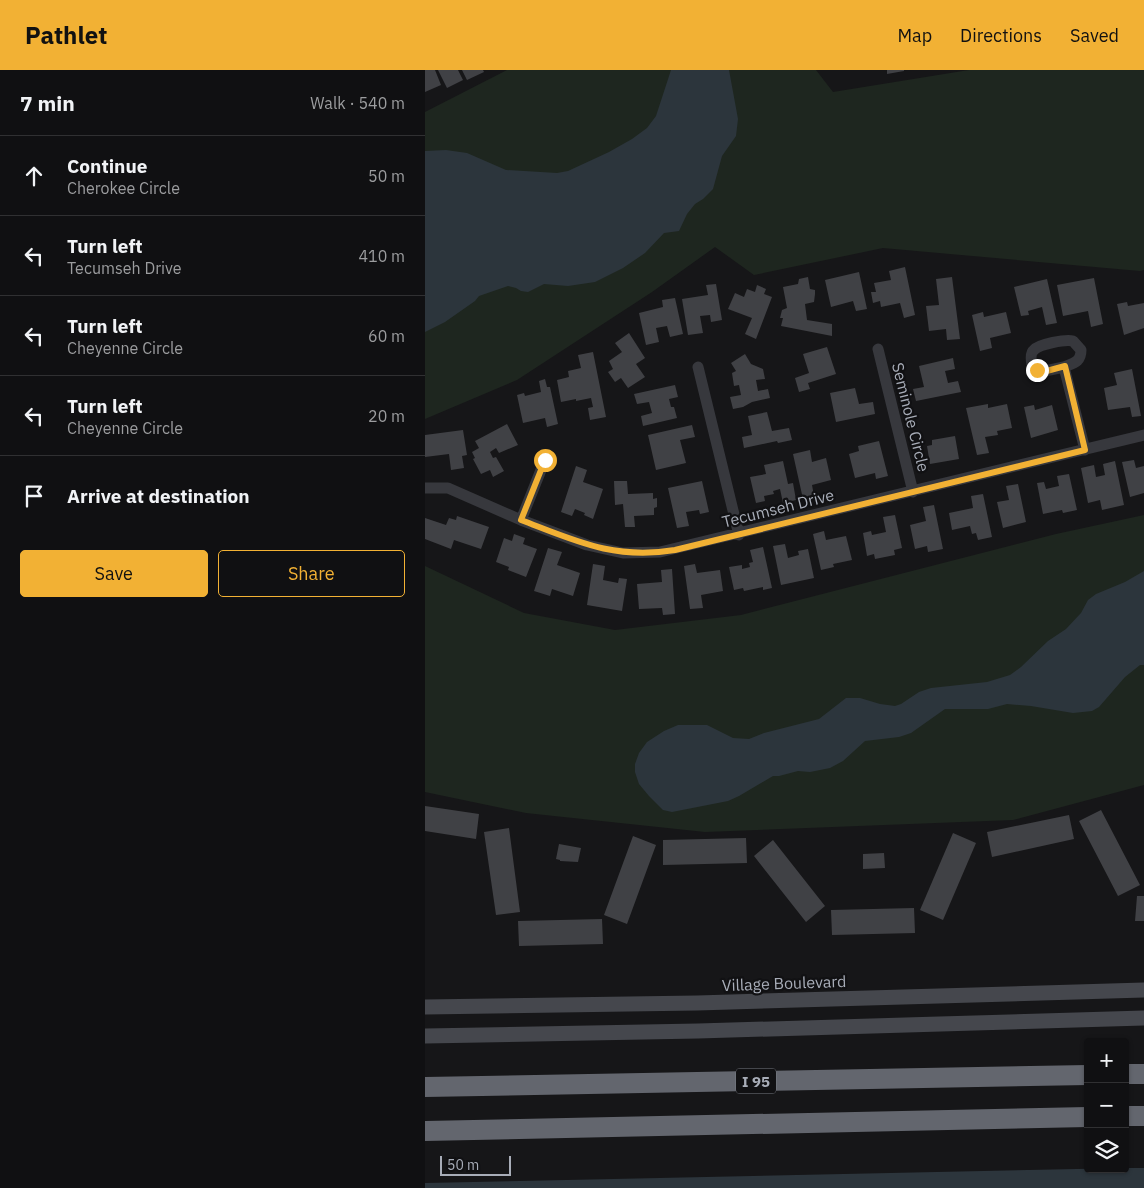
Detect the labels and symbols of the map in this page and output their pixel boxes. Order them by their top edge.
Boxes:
route end [1026,359,1049,382]
street label: Seminole Circle [888,360,934,474]
route start [534,449,557,472]
street label: Tecumseh Drive [720,484,836,532]
street label: Village Boulevard [721,971,847,995]
road number: I 95 [736,1068,776,1094]
scale bar [440,1153,511,1176]

